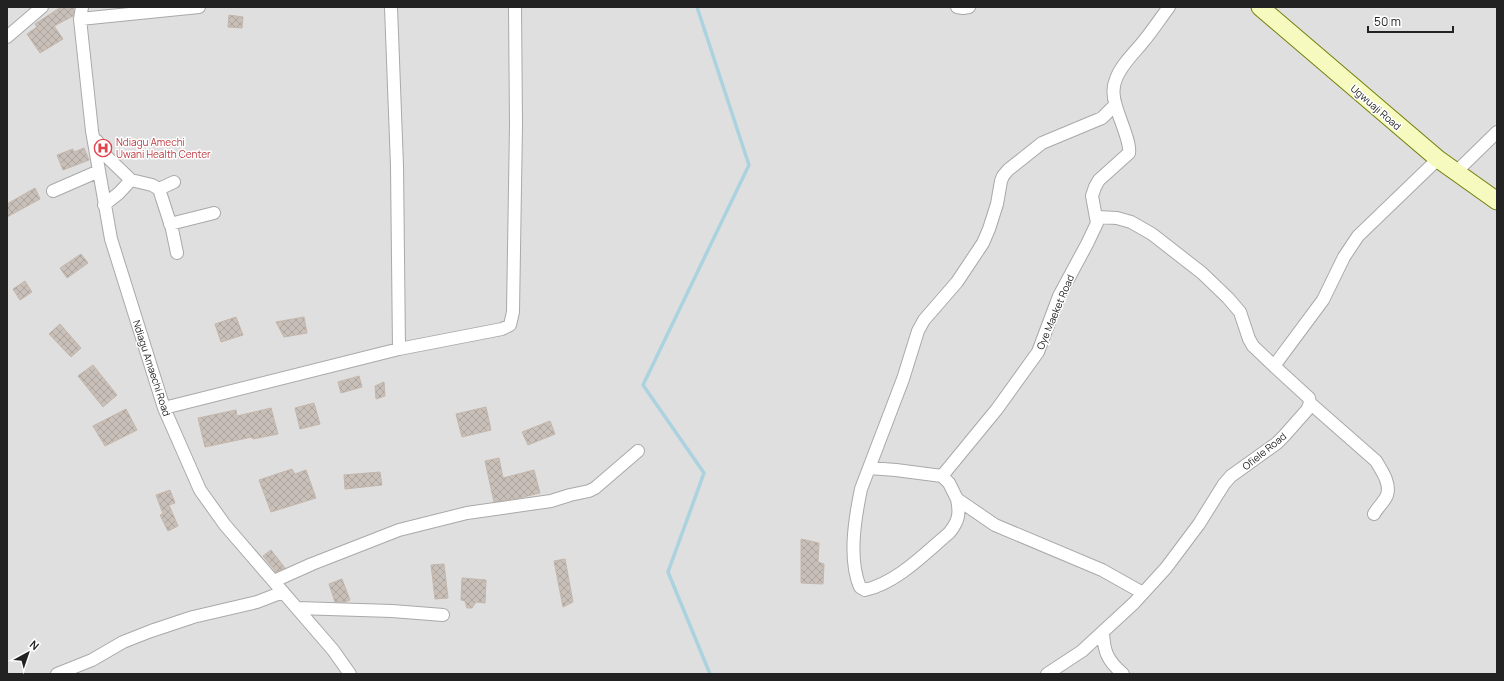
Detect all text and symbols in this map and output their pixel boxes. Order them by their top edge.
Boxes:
scale bar [1368,8,1453,34]
text: 50 m [1374,13,1401,30]
street label: Ugwuaji Road [1348,81,1404,133]
place label: Ndiagu Amechi Uwani Health Center [116,135,211,161]
hospital icon: Ndiagu Amechi Uwani Health Center [93,138,113,158]
street label: Oye Maeket Road [1033,272,1077,352]
street label: Ndiagu Amaechi Road [130,318,174,418]
street label: Ofiele Road [1239,429,1289,473]
north arrow [8,633,48,673]
text: N [27,637,43,653]

